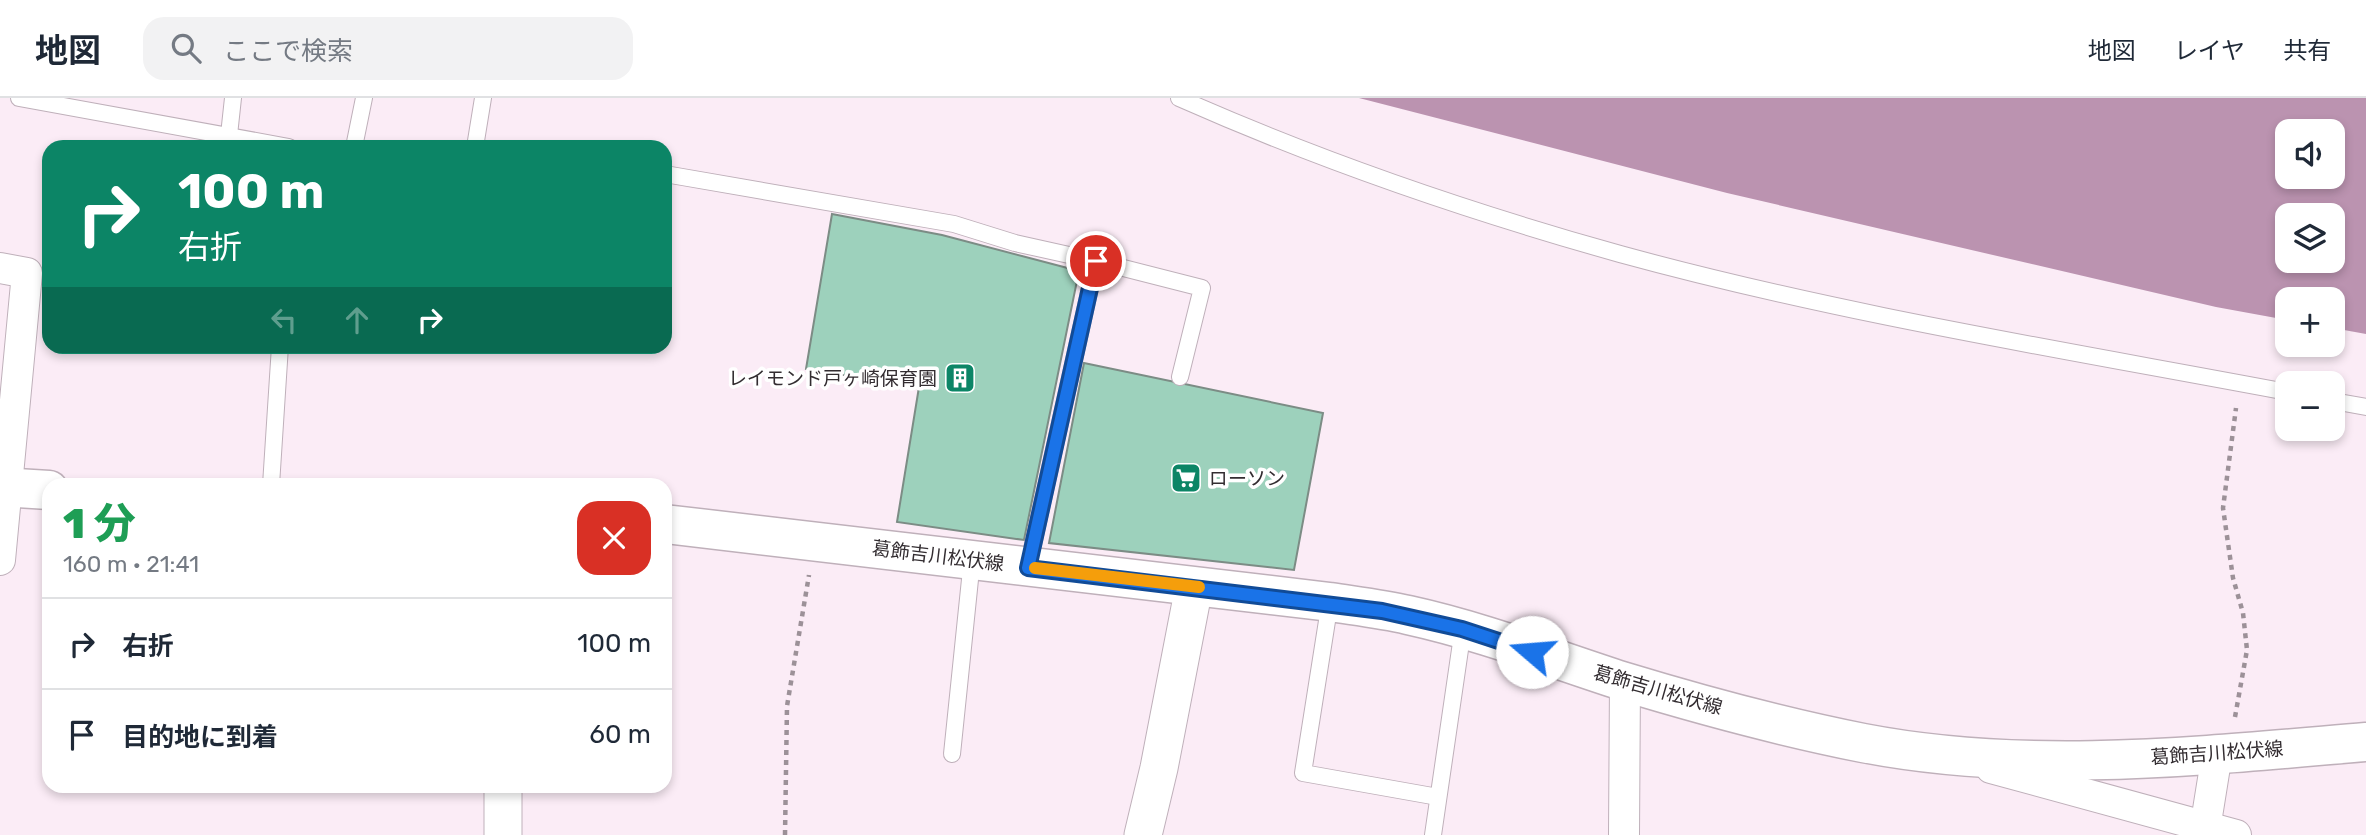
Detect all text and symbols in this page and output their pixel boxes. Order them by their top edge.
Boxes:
search box [143,17,633,80]
icon: search [167,29,205,67]
text: 地図 [35,31,101,70]
text: ここで検索 [223,36,353,67]
text: 地図 [2088,37,2136,65]
text: レイヤ [2174,37,2245,65]
text: 共有 [2283,37,2331,65]
map controls [2275,119,2345,441]
button: sound [2275,119,2345,189]
text: 100 m [178,162,324,220]
icon: right [63,168,154,259]
button: layers [2275,203,2345,273]
text: 右折 [178,228,242,266]
pin [1066,231,1126,291]
icon: arrive [1077,242,1115,280]
button: + [2275,287,2345,357]
icon: left [265,301,303,339]
icon: ahead [338,301,376,339]
icon: right [411,301,449,339]
building icon: レイモンド戸ヶ崎保育園 [943,361,977,395]
place label: レイモンド戸ヶ崎保育園 [728,367,937,390]
button: − [2275,371,2345,441]
supermarket icon: ローソン [1169,461,1203,495]
place label: ローソン [1209,467,1285,490]
text: 1 分 [63,499,136,549]
button: close [577,501,651,575]
street label: 葛飾吉川松伏線 [871,536,1005,576]
text: 160 m · 21:41 [63,550,199,578]
position arrow [1495,615,1569,689]
icon: right [63,625,101,663]
text: 100 m [577,628,651,659]
text: 右折 [122,631,174,662]
street label: 葛飾吉川松伏線 [1591,661,1725,719]
icon: arrive [63,716,101,754]
text: 60 m [589,719,651,750]
text: 目的地に到着 [122,722,278,753]
street label: 葛飾吉川松伏線 [2150,737,2284,769]

